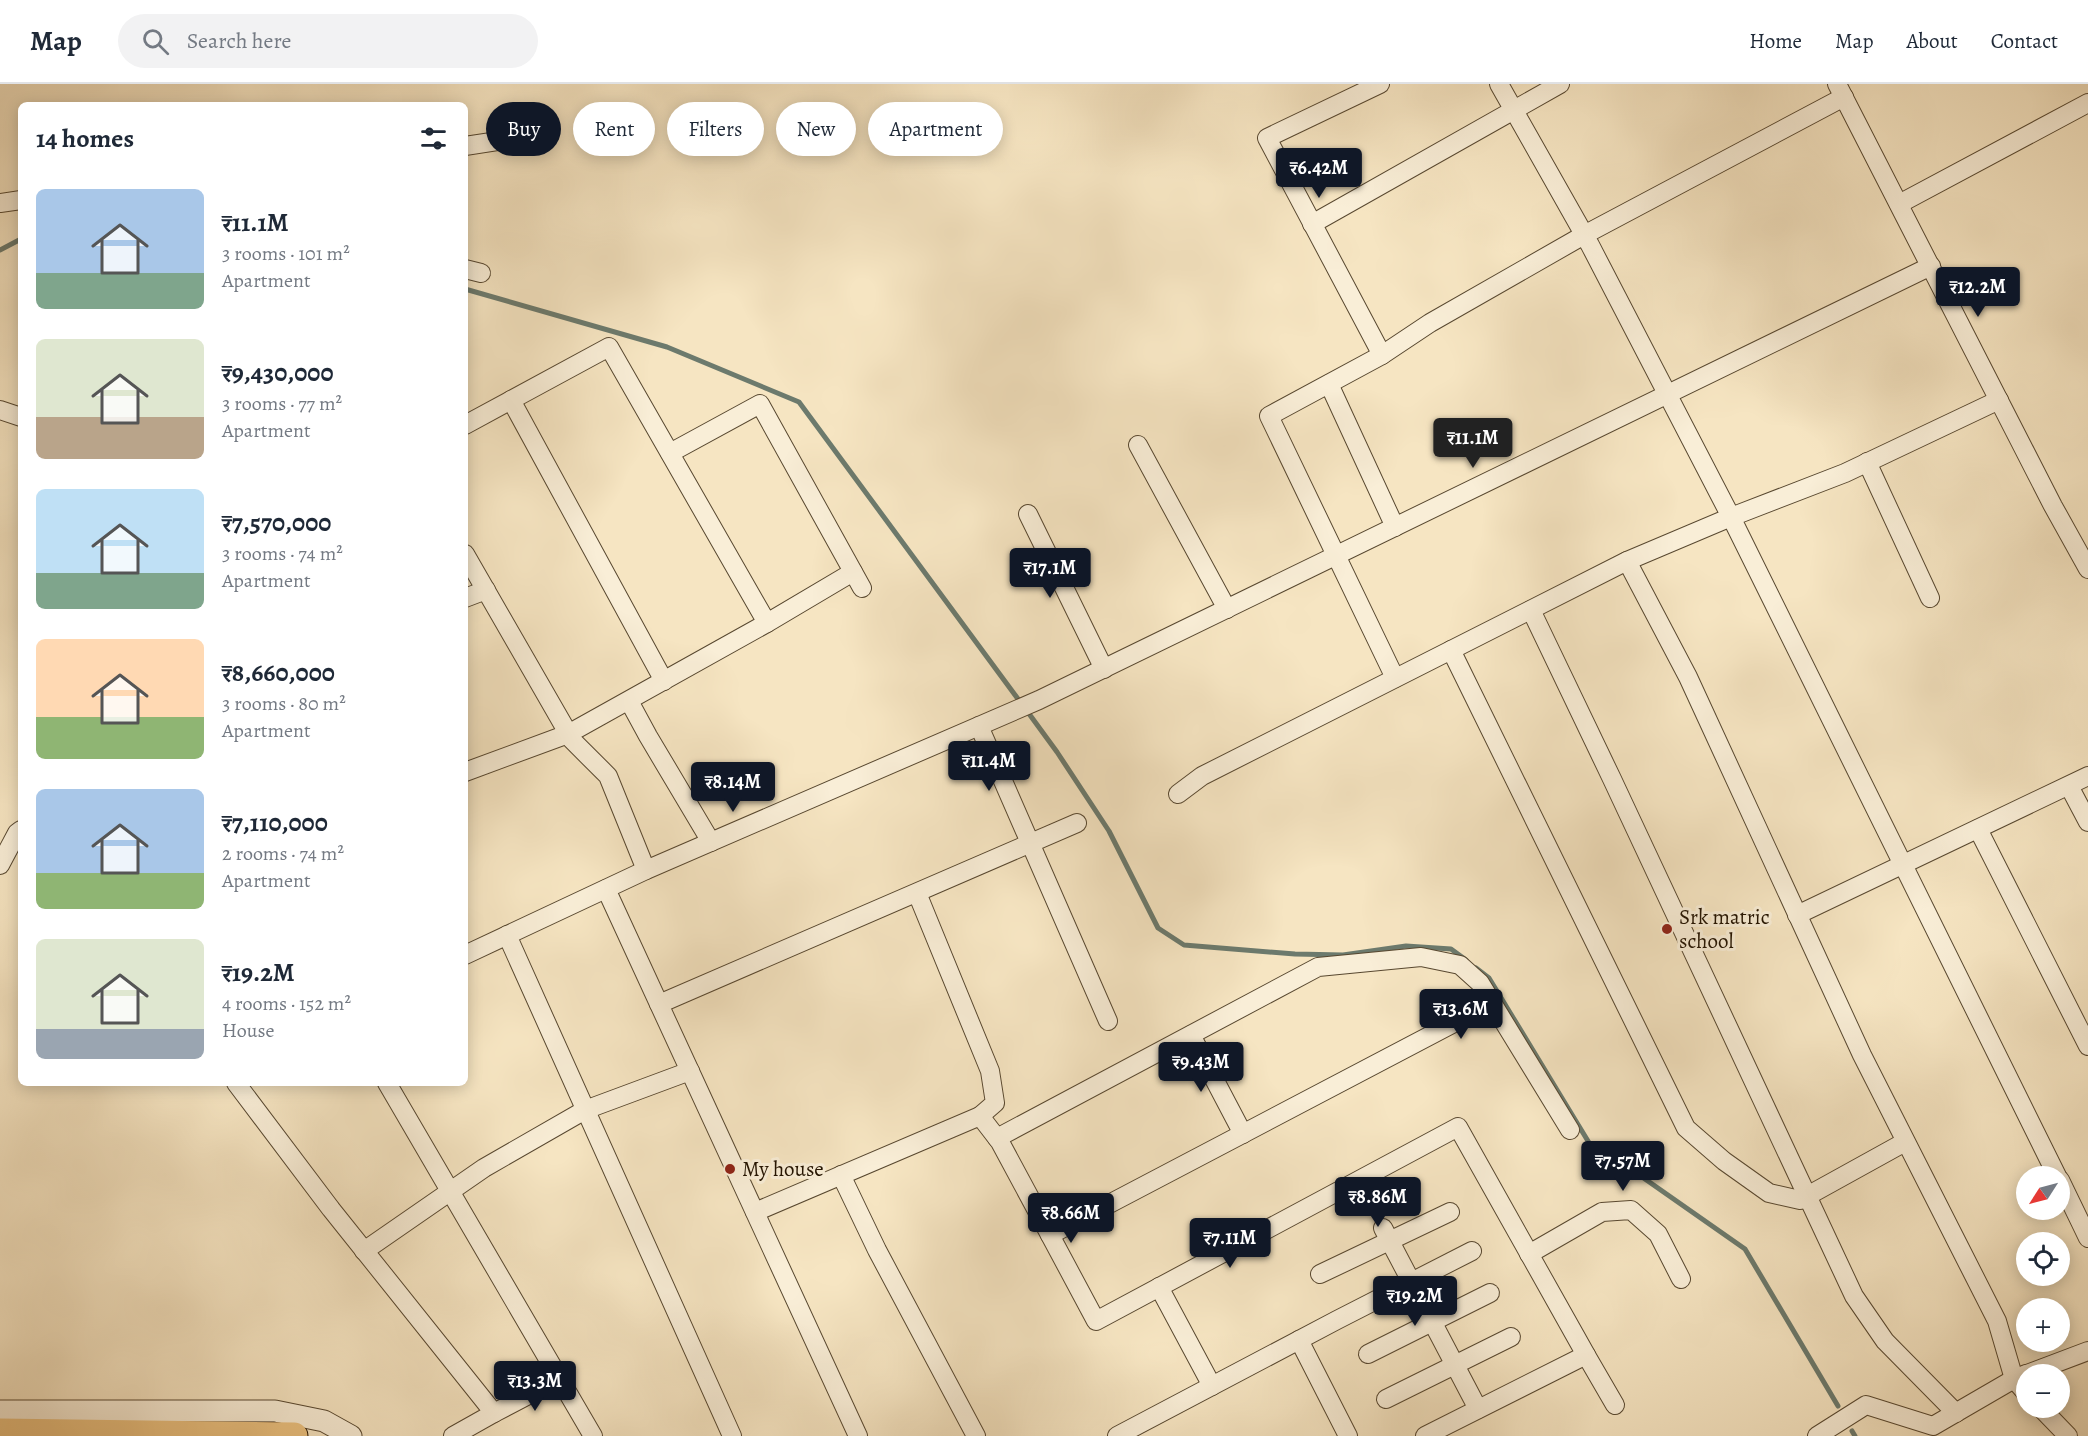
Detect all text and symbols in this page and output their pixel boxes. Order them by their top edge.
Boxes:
search box [118,14,538,68]
text: Map [30,22,82,60]
icon: search [139,25,172,58]
text: Search here [187,26,291,56]
text: Home [1749,27,1802,55]
text: Map [1835,27,1873,55]
text: About [1906,27,1958,55]
text: Contact [1991,27,2058,55]
chip: Buy [486,102,561,156]
chip: Rent [573,102,655,156]
chip: Filters [667,102,764,156]
chip: New [776,102,856,156]
chip: Apartment [868,102,1003,156]
text: 14 homes [36,121,134,156]
icon: filters [417,122,450,155]
pin: ₹6.42M [1270,148,1368,199]
text: ₹6.42M [1290,154,1348,181]
text: ₹11.1M [222,205,289,240]
icon: home [84,213,156,285]
text: 3 rooms · 101 m² [222,240,350,267]
text: Apartment [222,267,311,294]
pin: ₹12.2M [1929,267,2027,318]
text: ₹12.2M [1950,273,2006,300]
text: ₹9,430,000 [222,355,333,390]
icon: home [84,363,156,435]
text: 3 rooms · 77 m² [222,390,342,417]
text: Apartment [222,417,311,444]
pin: ₹11.1M [1424,418,1522,469]
text: ₹11.1M [1447,424,1499,451]
text: ₹7,570,000 [222,505,331,540]
icon: home [84,513,156,585]
text: 3 rooms · 74 m² [222,540,343,567]
pin: ₹17.1M [1001,548,1099,599]
text: ₹17.1M [1024,554,1076,581]
text: Apartment [222,567,311,594]
text: ₹8,660,000 [222,655,335,690]
icon: home [84,663,156,735]
text: 3 rooms · 80 m² [222,690,346,717]
text: Apartment [222,717,311,744]
pin: ₹11.4M [940,741,1038,792]
text: ₹11.4M [962,747,1016,774]
pin: ₹8.14M [684,762,782,813]
text: ₹8.14M [705,768,761,795]
text: ₹7,110,000 [222,805,328,840]
icon: home [84,813,156,885]
text: 2 rooms · 74 m² [222,840,344,867]
text: Apartment [222,867,311,894]
place label: Srk matric school [1679,903,1770,955]
marker: Srk matric school [1660,922,1674,936]
text: ₹19.2M [222,955,295,990]
icon: home [84,963,156,1035]
pin: ₹13.6M [1412,989,1510,1040]
text: 4 rooms · 152 m² [222,990,351,1017]
text: ₹13.6M [1434,995,1488,1022]
text: House [222,1017,274,1044]
pin: ₹9.43M [1152,1042,1250,1093]
text: ₹9.43M [1172,1048,1230,1075]
pin: ₹7.57M [1574,1141,1672,1192]
text: ₹7.57M [1595,1147,1651,1174]
place label: My house [742,1155,824,1183]
marker: My house [723,1162,737,1176]
north arrow [2016,1166,2070,1220]
map controls [2016,1166,2070,1418]
pin: ₹8.86M [1329,1177,1427,1228]
text: ₹8.86M [1349,1183,1407,1210]
pin: ₹8.66M [1022,1193,1120,1244]
text: ₹8.66M [1042,1199,1100,1226]
pin: ₹7.11M [1181,1218,1279,1269]
text: ₹7.11M [1204,1224,1256,1251]
button: locate [2016,1232,2070,1286]
pin: ₹19.2M [1366,1276,1464,1327]
text: ₹19.2M [1387,1282,1443,1309]
button: + [2016,1298,2070,1352]
pin: ₹13.3M [486,1361,584,1412]
button: − [2016,1364,2070,1418]
text: ₹13.3M [508,1367,562,1394]

